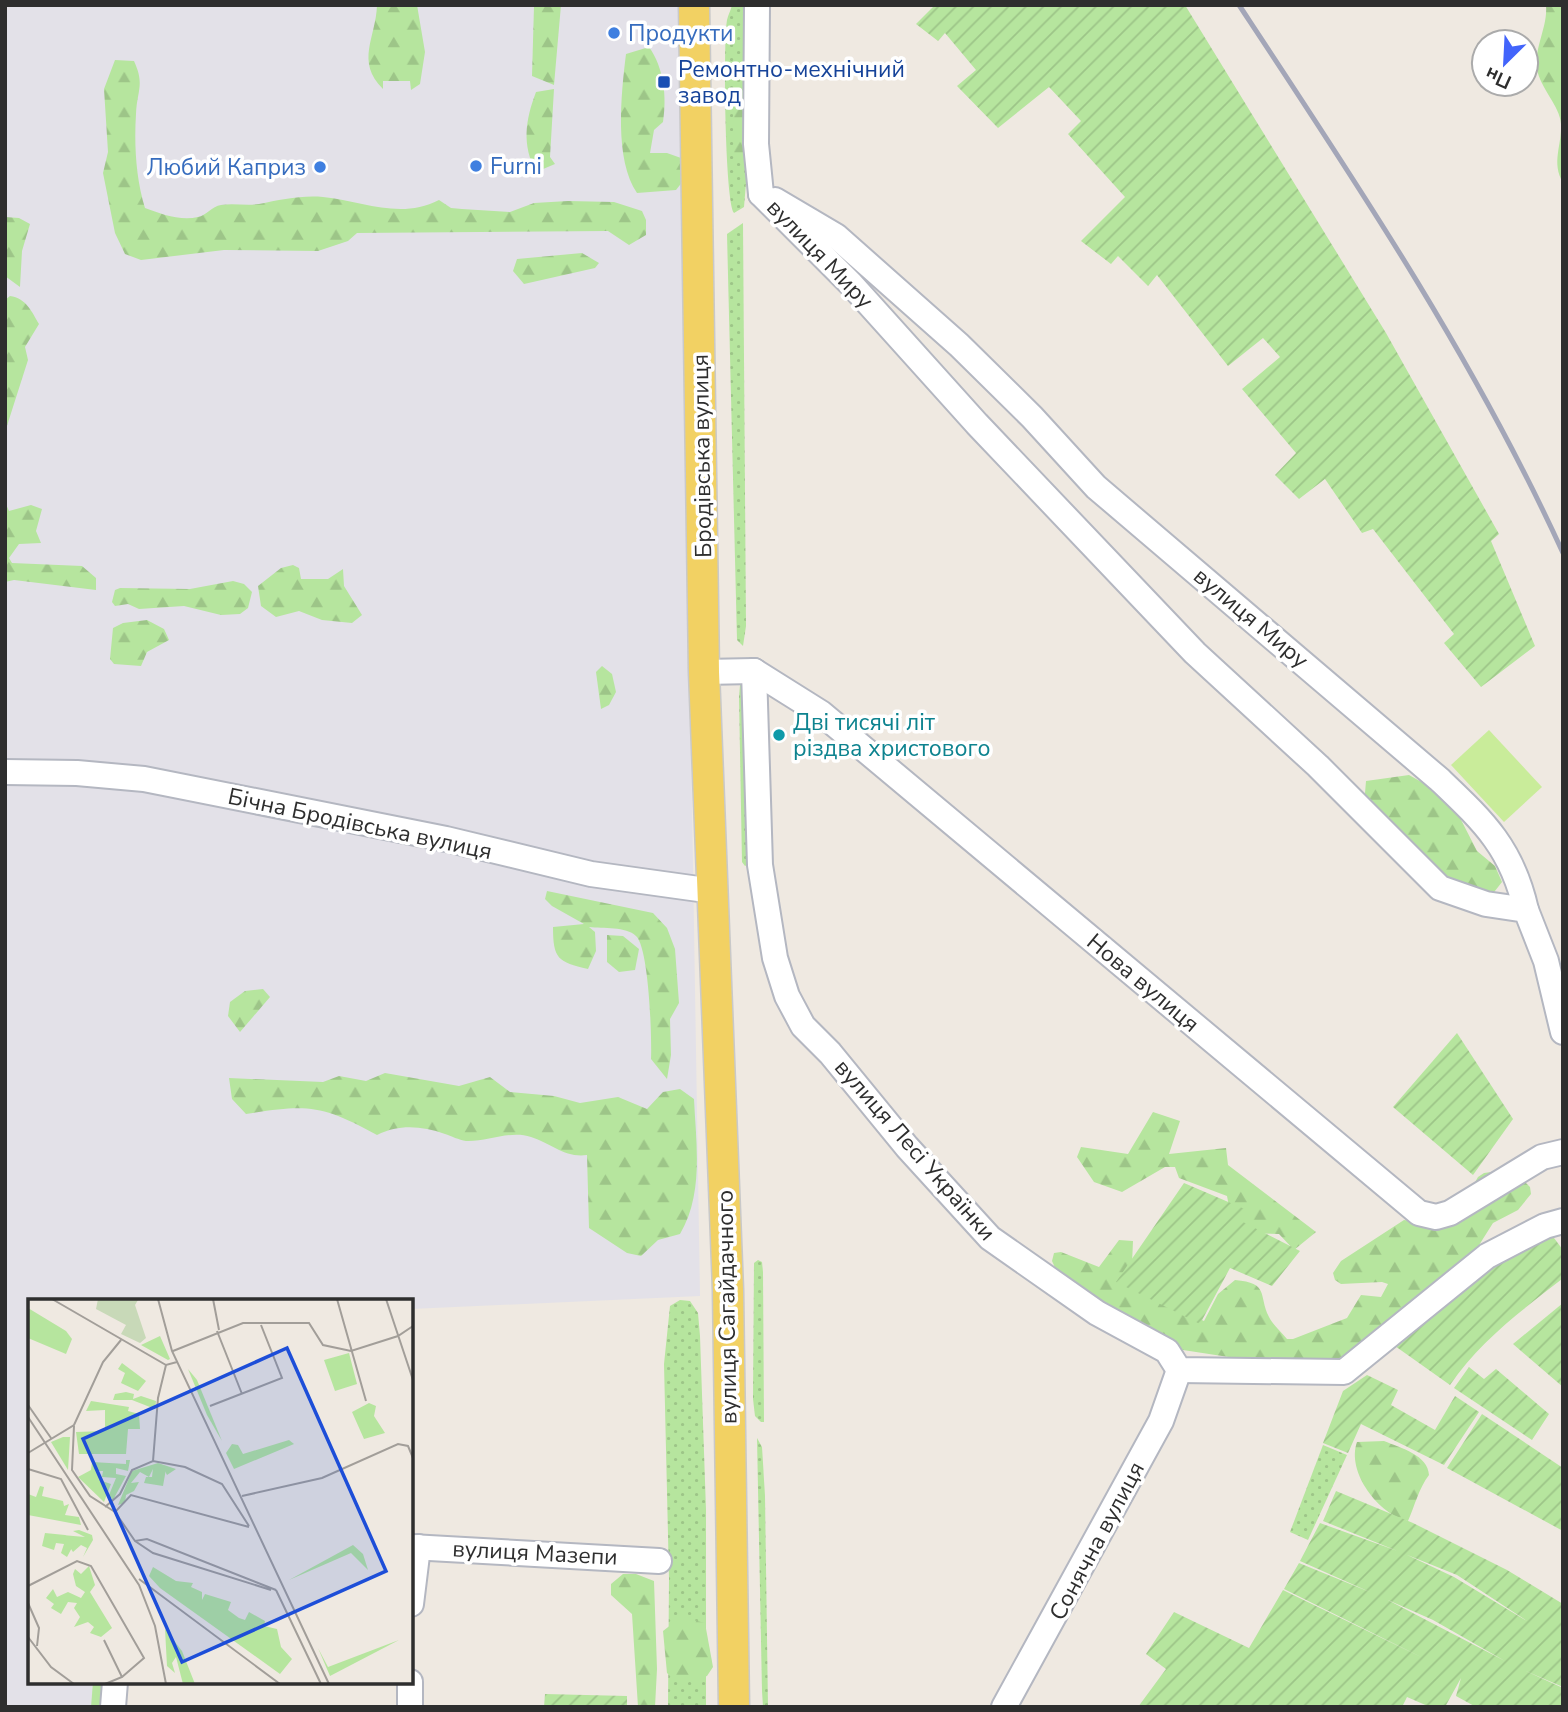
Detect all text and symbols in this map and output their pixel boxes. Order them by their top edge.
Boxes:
place label: Продукти [628,18,733,49]
marker: Продукти [606,25,622,41]
north arrow [1470,28,1540,98]
place label: Ремонтно-мехнічний завод [678,54,905,111]
text: Пн [1481,60,1516,95]
marker: Ремонтно-мехнічний завод [656,74,672,90]
place label: Furni [490,151,542,182]
place label: Любий Каприз [146,152,306,183]
marker: Furni [468,158,484,174]
marker: Любий Каприз [312,159,328,175]
street label: вулиця Миру [760,192,880,316]
street label: Бродівська вулиця [685,354,719,558]
street label: вулиця Миру [1187,561,1315,675]
place label: Дві тисячі літ різдва христового [793,707,990,764]
marker: Дві тисячі літ різдва христового [771,727,787,743]
street label: Бічна Бродівська вулиця [225,781,495,867]
street label: Нова вулиця [1080,927,1206,1039]
street label: вулиця Лесі Українки [828,1053,1002,1247]
street label: вулиця Сагайдачного [709,1190,745,1424]
inset map [28,1299,413,1684]
street label: Сонячна вулиця [1042,1456,1152,1626]
street label: вулиця Мазепи [452,1533,618,1573]

